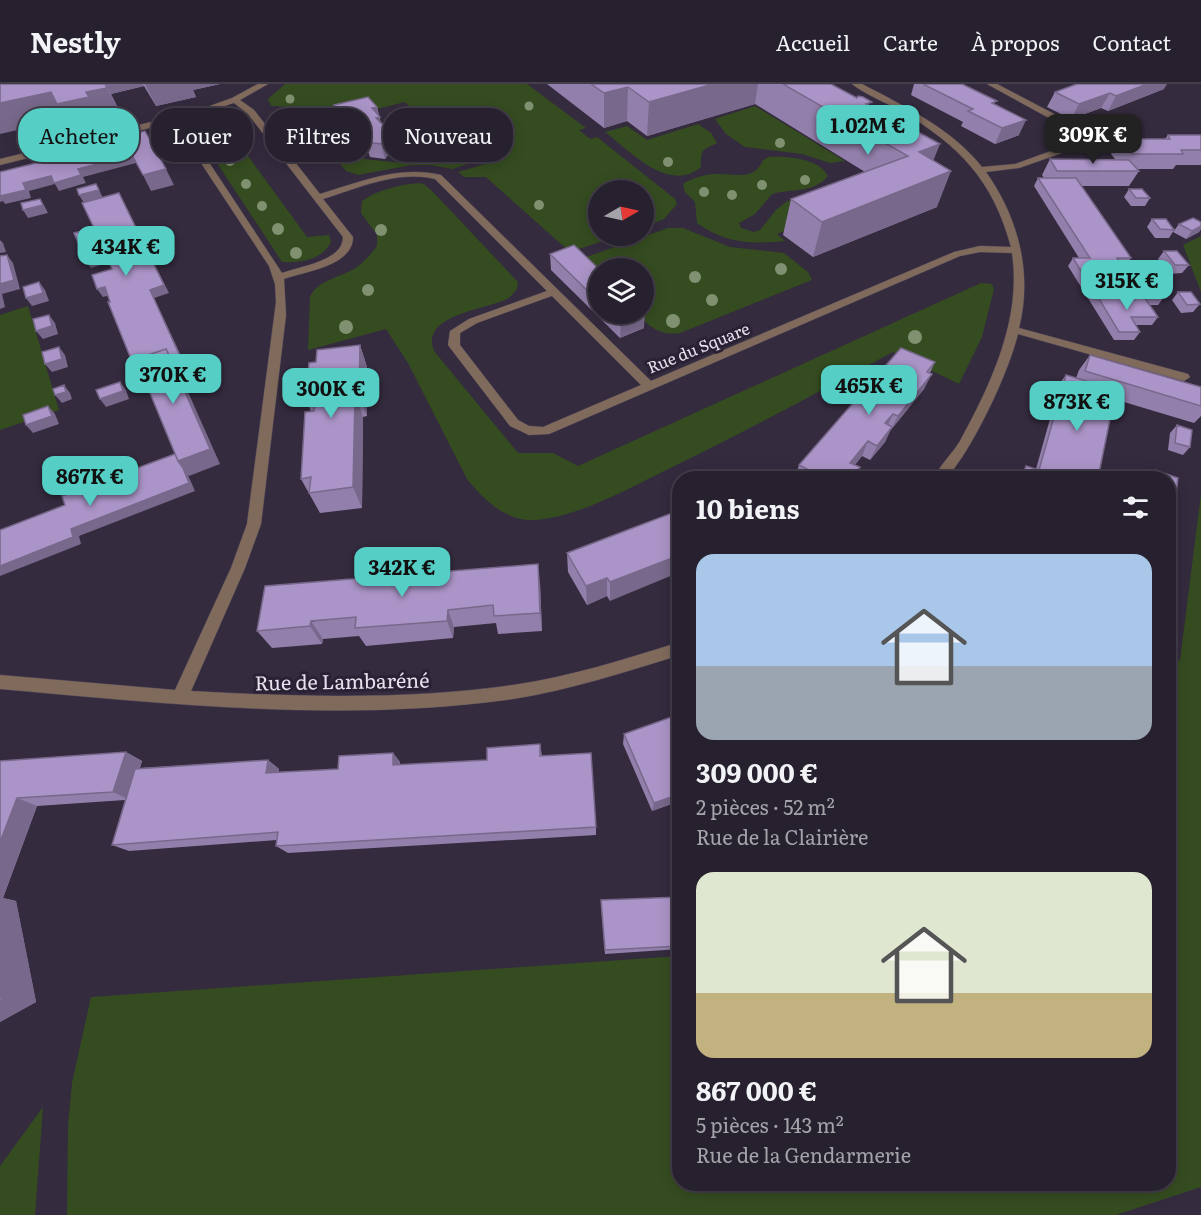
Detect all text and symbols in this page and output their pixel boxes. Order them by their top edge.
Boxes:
text: Nestly [30,20,121,62]
text: Accueil [776,26,850,57]
text: Carte [883,26,938,57]
text: À propos [971,26,1060,57]
text: Contact [1093,26,1171,57]
pin: 1.02M € [813,105,923,156]
chip: Acheter [18,108,139,162]
chip: Louer [151,108,253,162]
chip: Filtres [265,108,371,162]
chip: Nouveau [383,108,513,162]
text: 1.02M € [830,109,906,139]
pin: 309K € [1044,114,1142,165]
text: 309K € [1059,118,1127,148]
north arrow [588,180,654,246]
map controls [588,180,654,324]
pin: 434K € [77,226,175,277]
text: 434K € [92,230,160,260]
button: layers [588,258,654,324]
pin: 315K € [1078,260,1176,311]
text: 315K € [1095,264,1159,294]
street label: Rue du Square [643,316,753,378]
pin: 370K € [124,354,222,405]
text: 370K € [139,358,207,388]
pin: 465K € [820,365,918,416]
pin: 300K € [282,368,380,419]
text: 465K € [835,369,903,399]
text: 300K € [296,372,366,402]
pin: 873K € [1028,381,1126,432]
text: 873K € [1044,385,1110,415]
pin: 867K € [41,456,139,507]
text: 867K € [56,460,124,490]
text: 10 biens [696,488,800,527]
icon: filters [1119,491,1152,524]
pin: 342K € [353,547,451,598]
text: 342K € [368,551,436,581]
icon: home [870,593,978,701]
street label: Rue de Lambaréné [254,663,430,697]
text: 309 000 € [696,752,818,791]
text: 2 pièces · 52 m² [696,791,835,821]
text: Rue de la Clairière [696,821,868,851]
icon: home [870,911,978,1019]
text: 867 000 € [696,1070,817,1109]
text: 5 pièces · 143 m² [696,1109,844,1139]
text: Rue de la Gendarmerie [696,1139,911,1169]

